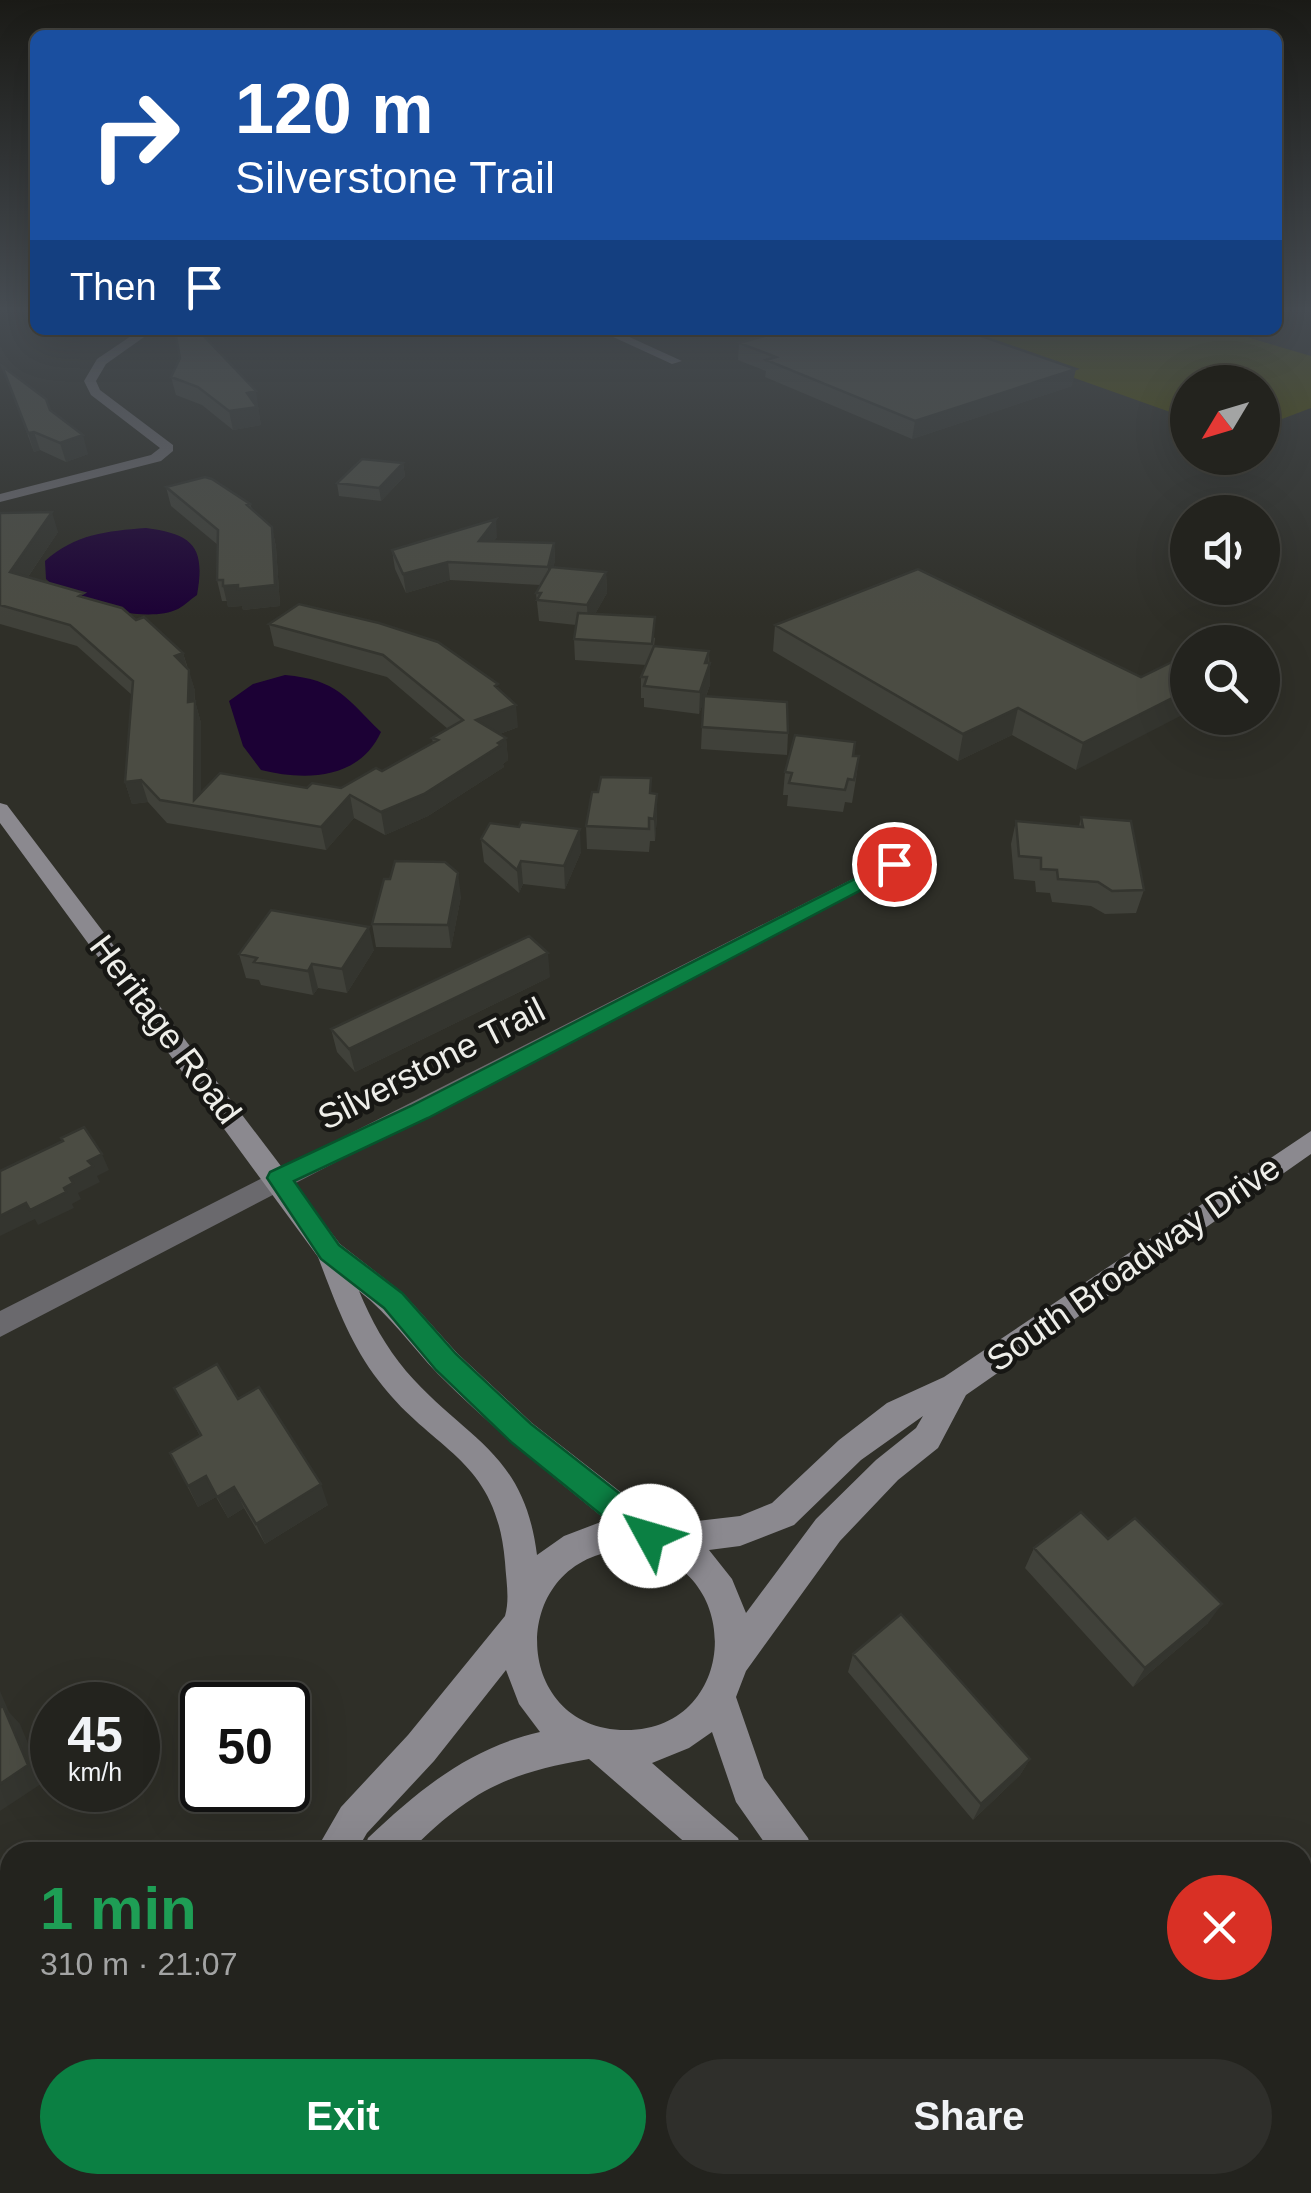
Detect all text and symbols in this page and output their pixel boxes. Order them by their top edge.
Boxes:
icon: right [70,70,200,200]
text: 120 m [235,70,433,148]
text: Silverstone Trail [235,152,555,203]
icon: arrive [177,260,232,315]
text: Then [70,266,157,308]
north arrow [1170,365,1280,475]
map controls [1170,365,1280,735]
button: sound [1170,495,1280,605]
button: search [1170,625,1280,735]
pin [852,822,937,907]
icon: arrive [867,837,922,892]
street label: Heritage Road [83,927,249,1131]
street label: Silverstone Trail [311,989,551,1137]
street label: South Broadway Drive [979,1147,1287,1379]
position arrow [598,1484,702,1588]
speed limit sign: 50 [180,1682,310,1812]
text: 45 [67,1707,123,1763]
text: km/h [68,1758,122,1786]
text: 1 min [40,1875,197,1942]
button: close [1167,1875,1272,1980]
text: 310 m · 21:07 [40,1946,237,1982]
button: Exit [40,2059,646,2174]
button: Share [666,2059,1272,2174]

